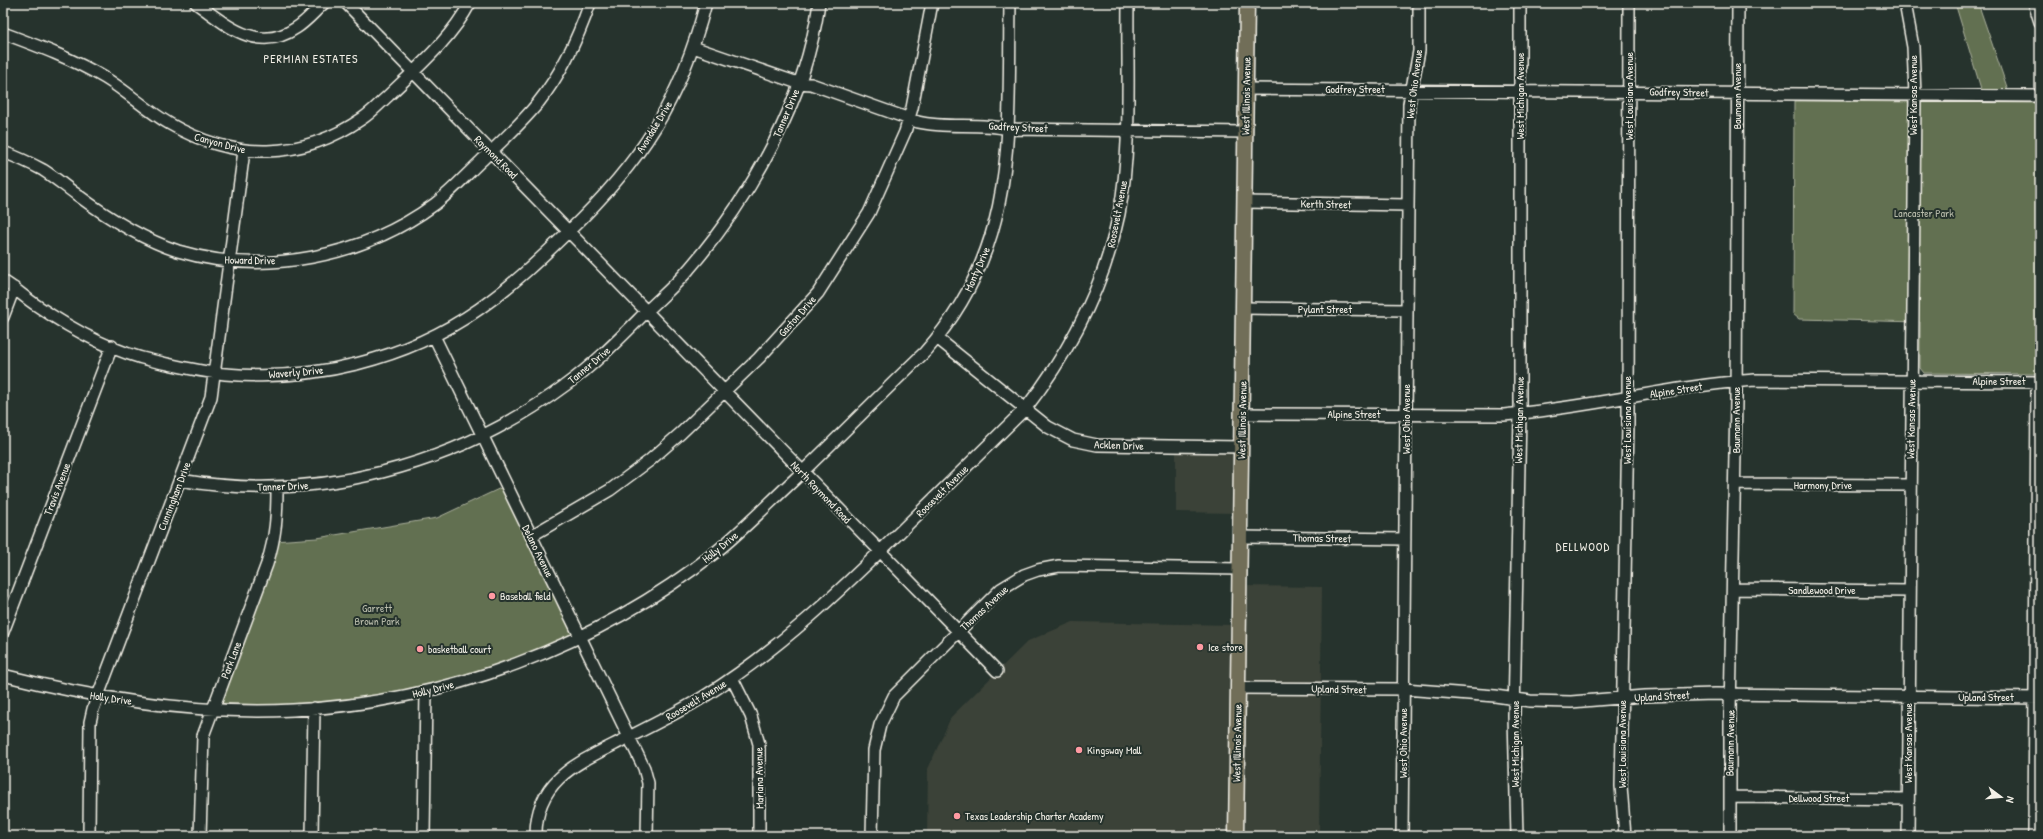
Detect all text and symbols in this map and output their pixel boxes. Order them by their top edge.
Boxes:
street label: West Ohio Avenue [1403,48,1425,119]
district label: PERMIAN ESTATES [263,50,359,67]
street label: West Louisiana Avenue [1622,51,1636,140]
street label: West Michigan Avenue [1513,52,1527,139]
street label: West Kansas Avenue [1906,54,1920,135]
street label: West Illinois Avenue [1238,56,1254,135]
street label: Baumann Avenue [1730,62,1744,129]
street label: Godfrey Street [1325,82,1385,96]
street label: Godfrey Street [1649,84,1709,100]
street label: Tanner Drive [770,86,803,139]
street label: Avondale Drive [633,98,675,156]
street label: Godfrey Street [988,118,1048,136]
street label: Canyon Drive [193,129,248,157]
street label: Raymond Road [471,132,521,182]
street label: Roosevelt Avenue [1104,178,1131,249]
street label: Kerth Street [1300,197,1352,211]
park label: Lancaster Park [1894,206,1954,220]
street label: Monty Drive [961,244,993,294]
street label: Howard Drive [225,253,276,267]
street label: Gaston Drive [775,292,819,340]
street label: Pylant Street [1298,302,1352,316]
street label: Tanner Drive [565,343,614,387]
street label: Waverly Drive [268,363,325,381]
street label: Alpine Street [1973,374,2026,388]
street label: West Louisiana Avenue [1620,375,1634,464]
street label: West Michigan Avenue [1511,376,1527,463]
street label: West Kansas Avenue [1903,378,1919,459]
street label: Alpine Street [1649,379,1703,401]
street label: West Illinois Avenue [1234,380,1250,459]
street label: West Ohio Avenue [1399,383,1413,454]
street label: Baumann Avenue [1729,386,1743,453]
street label: Alpine Street [1328,407,1381,421]
street label: Acklen Drive [1094,437,1145,453]
street label: North Raymond Road [788,458,855,527]
street label: Cunningham Drive [154,459,194,532]
street label: Travis Avenue [41,460,74,517]
street label: Roosevelt Avenue [913,461,972,520]
street label: Tanner Drive [257,478,309,494]
street label: Harmony Drive [1794,478,1853,492]
street label: Delano Avenue [519,522,557,580]
street label: Holly Drive [699,528,741,566]
street label: Thomas Street [1293,530,1352,546]
district label: DELLWOOD [1556,538,1610,555]
street label: Thomas Avenue [957,582,1011,634]
street label: Sandlewood Drive [1788,583,1856,597]
place label: Baseball field [500,589,551,603]
marker: Baseball field [487,591,497,601]
park label: Garrett Brown Park [354,601,400,628]
street label: Park Lane [218,639,245,681]
place label: Ice store [1208,640,1243,654]
place label: basketball court [428,642,491,656]
marker: Ice store [1195,642,1205,652]
marker: basketball court [415,644,425,654]
street label: Roosevelt Avenue [663,676,729,724]
street label: Holly Drive [411,677,456,701]
street label: Upland Street [1311,682,1367,696]
street label: Holly Drive [89,688,133,708]
street label: Upland Street [1634,688,1690,704]
street label: Upland Street [1958,690,2014,704]
street label: West Louisiana Avenue [1615,699,1629,788]
street label: West Michigan Avenue [1508,700,1522,787]
street label: West Kansas Avenue [1901,702,1915,783]
street label: West Illinois Avenue [1229,703,1245,782]
street label: West Ohio Avenue [1396,707,1410,778]
street label: Baumann Avenue [1722,709,1738,776]
place label: Kingsway Mall [1087,743,1142,757]
marker: Kingsway Mall [1074,745,1084,755]
street label: Mariana Avenue [751,746,767,809]
north arrow [1981,777,2021,817]
street label: Dellwood Street [1789,791,1850,805]
text: N [2003,795,2018,805]
place label: Texas Leadership Charter Academy [965,809,1104,823]
marker: Texas Leadership Charter Academy [952,811,962,821]

